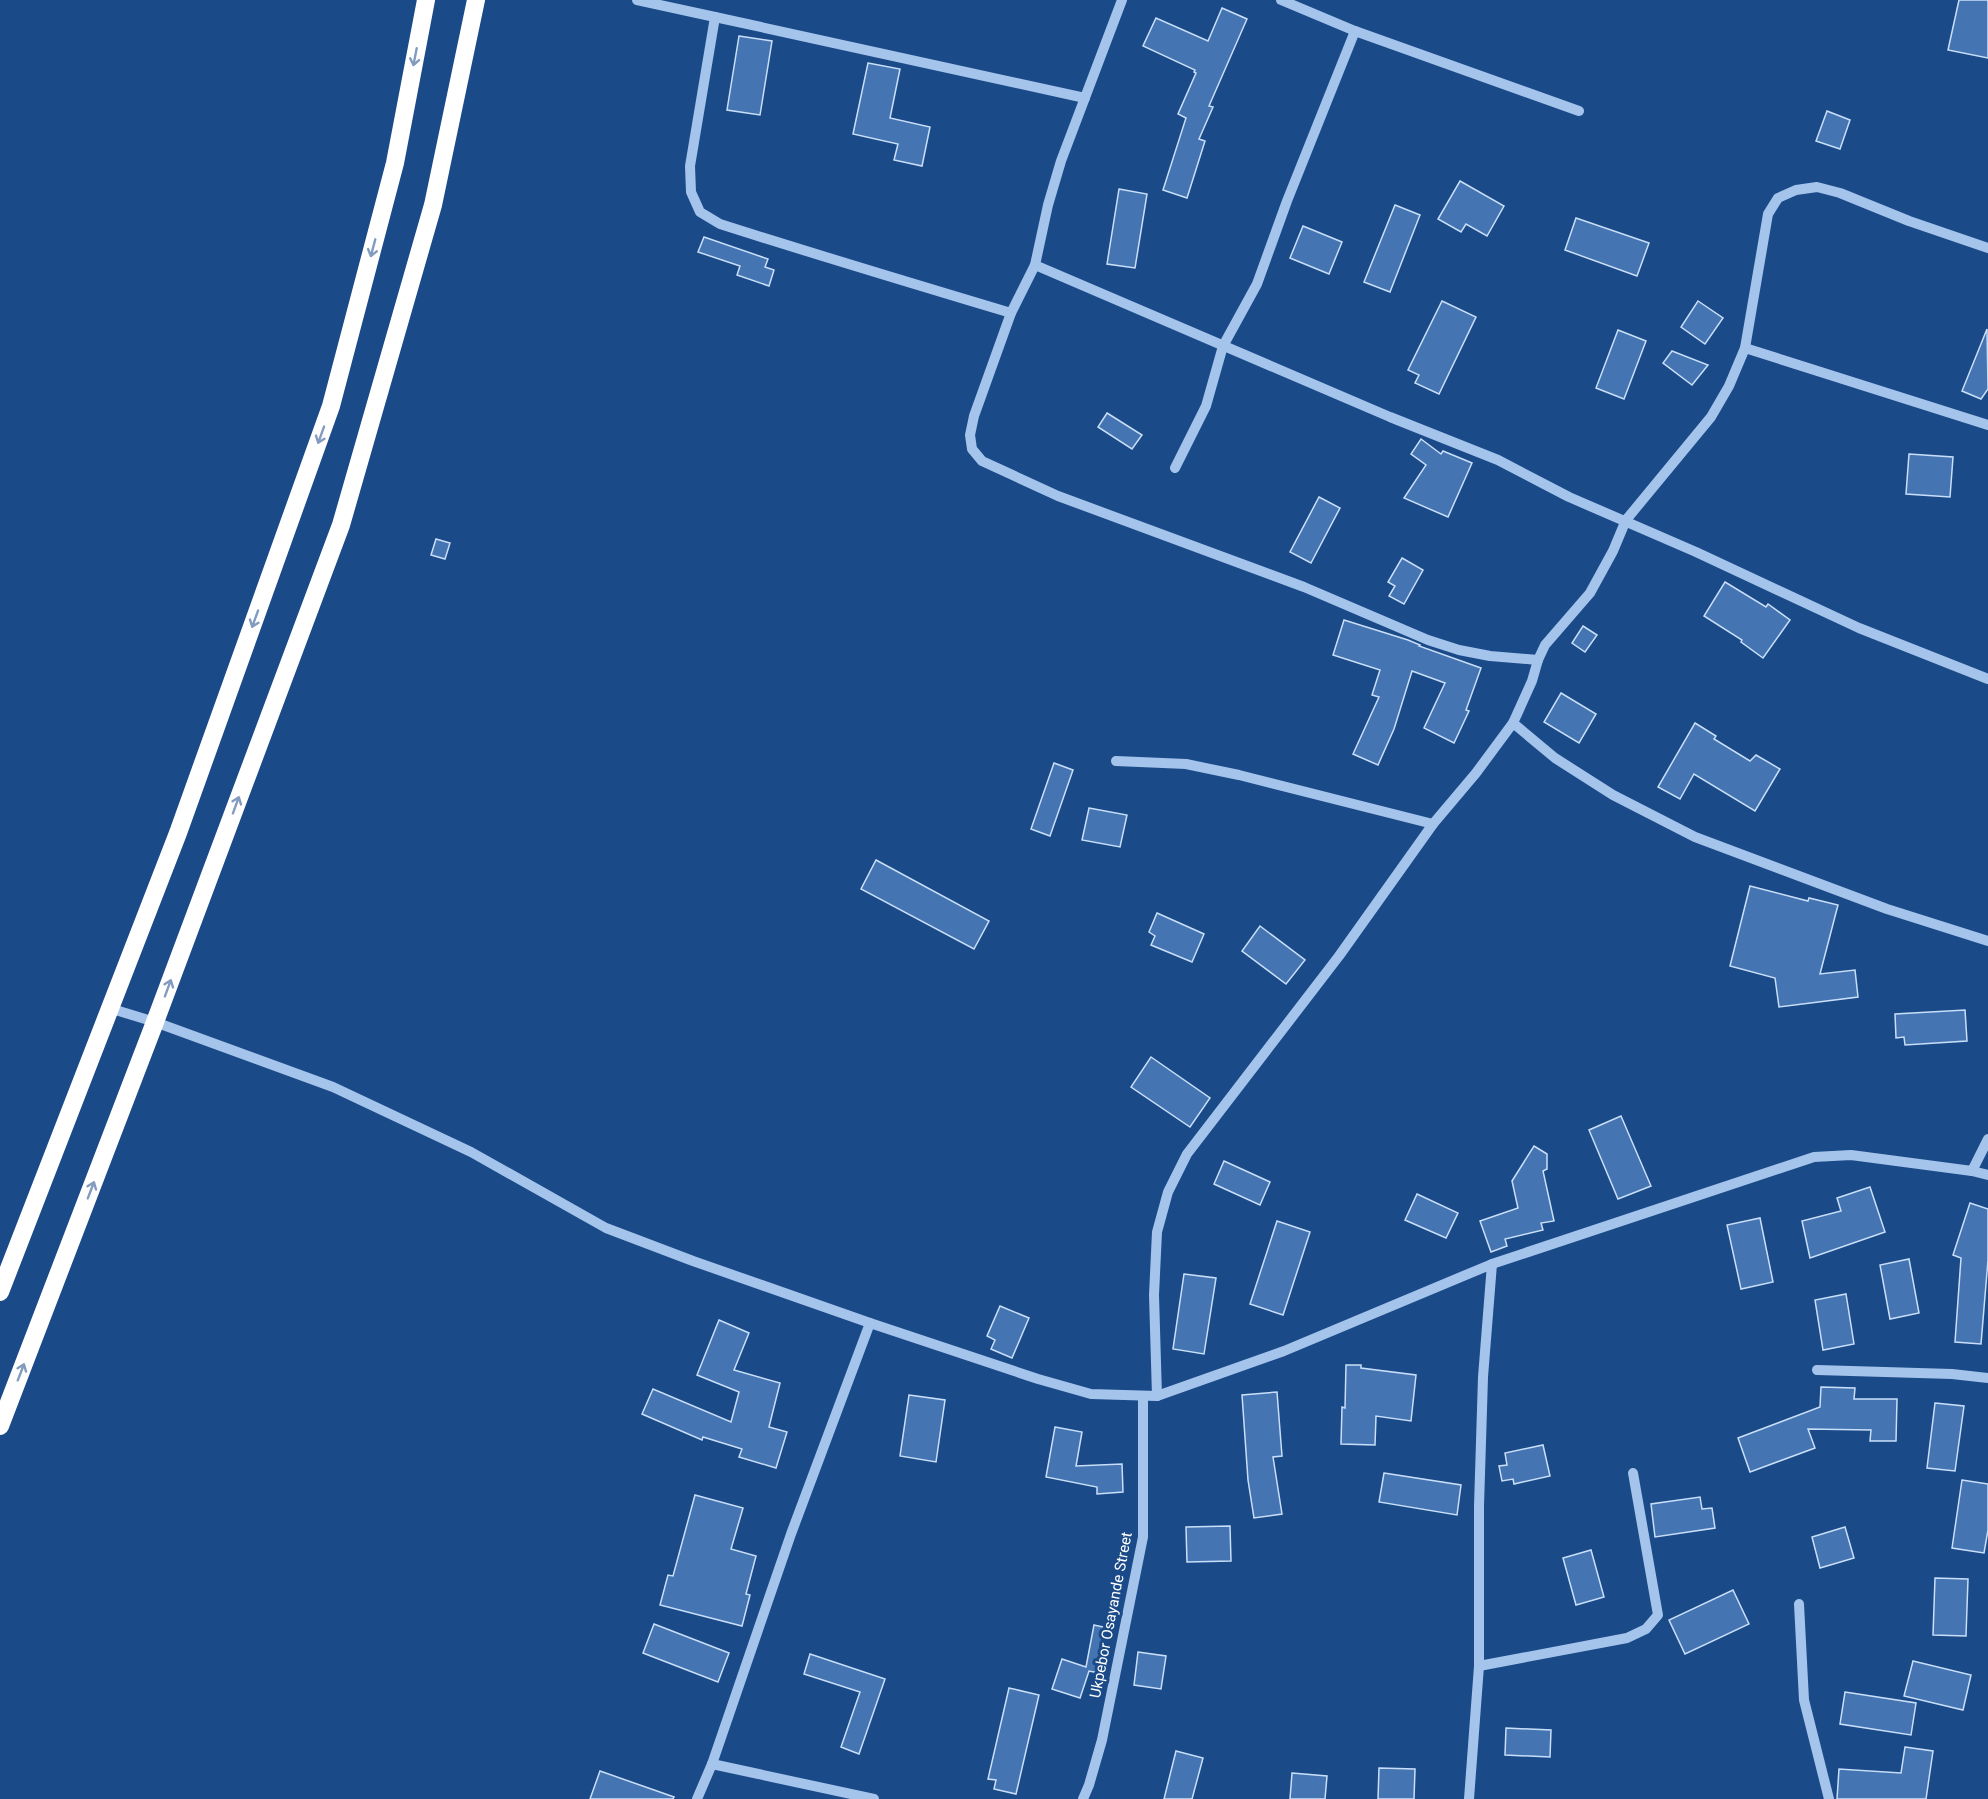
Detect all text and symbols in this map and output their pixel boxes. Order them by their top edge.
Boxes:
one-way arrow [409,47,420,67]
one-way arrow [366,238,378,257]
one-way arrow [314,426,325,444]
one-way arrow [248,609,259,628]
one-way arrow [232,796,243,815]
one-way arrow [164,979,175,998]
one-way arrow [86,1181,97,1200]
one-way arrow [16,1363,27,1382]
street label: Ukpebor Osayande Street [1086,1530,1136,1700]

